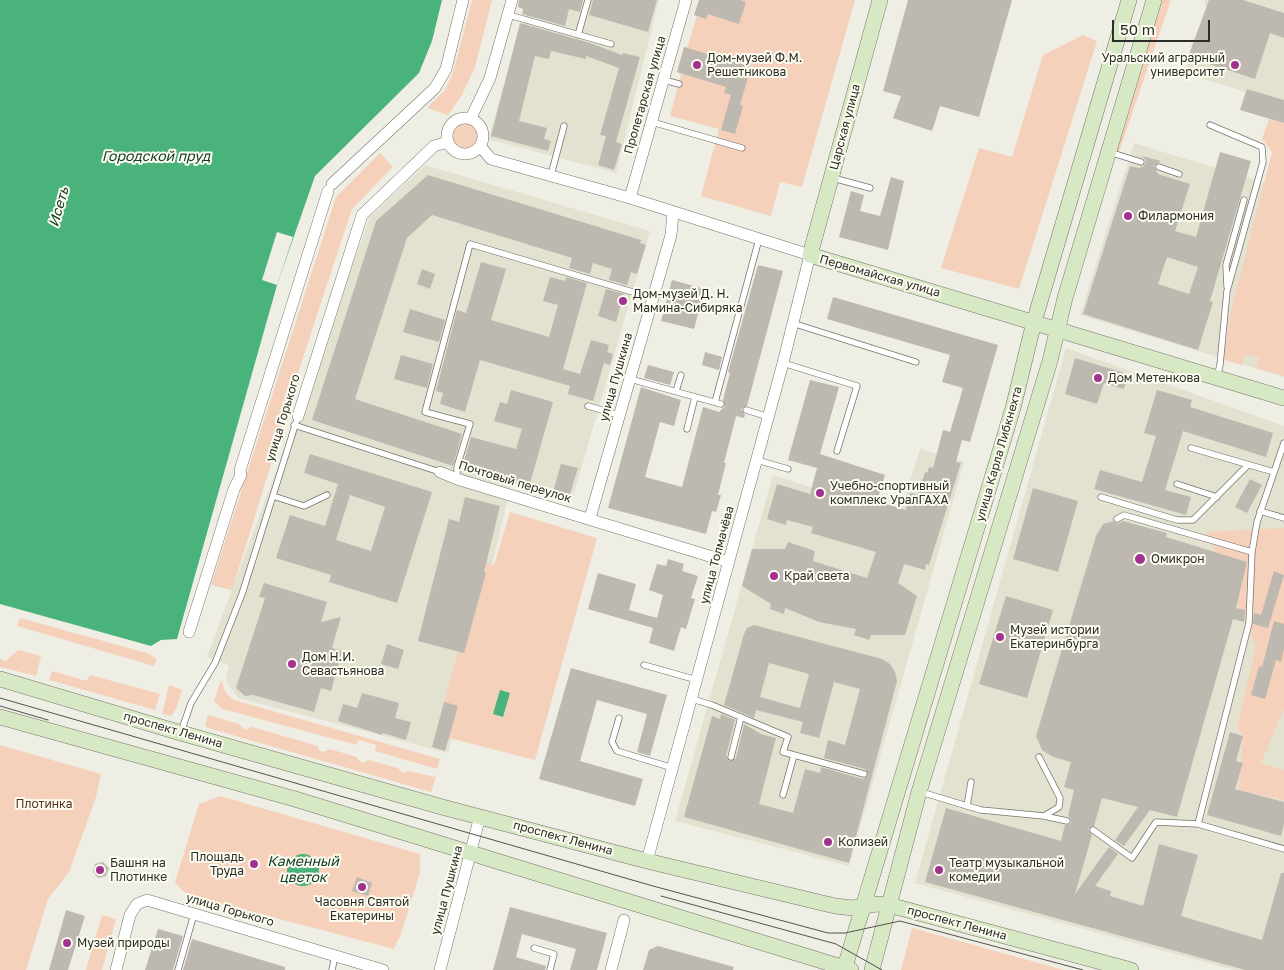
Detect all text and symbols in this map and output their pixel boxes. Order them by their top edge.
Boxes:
scale bar [1114,10,1212,42]
text: 50 m [1120,20,1155,38]
street label: Пролетарская улица [621,34,669,156]
place label: Дом-музей Ф.М. Решетникова [707,51,802,79]
place label: Уральский аграрный университет [1102,51,1225,79]
marker: Дом-музей Ф.М. Решетникова [691,59,703,71]
marker: Уральский аграрный университет [1229,59,1241,71]
street label: Царская улица [827,82,863,172]
water label: Городской пруд [102,149,210,165]
water label: Исеть [45,185,73,229]
place label: Филармония [1138,209,1214,223]
marker: Филармония [1122,210,1134,222]
street label: Первомайская улица [818,252,942,300]
place label: Дом-музей Д. Н. Мамина-Сибиряка [633,287,742,315]
marker: Дом-музей Д. Н. Мамина-Сибиряка [617,295,629,307]
street label: улица Пушкина [596,331,636,423]
place label: Дом Метенкова [1108,371,1200,385]
street label: улица Горького [263,372,303,464]
marker: Дом Метенкова [1092,372,1104,384]
street label: улица Карла Либкнехта [973,385,1025,523]
street label: Почтовый переулок [457,458,573,506]
place label: Учебно-спортивный комплекс УралГАХА [830,479,949,507]
marker: Учебно-спортивный комплекс УралГАХА [814,487,826,499]
street label: улица Толмачёва [697,504,737,606]
marker: Омикрон [1133,552,1147,566]
place label: Омикрон [1151,552,1205,566]
place label: Край света [784,569,849,583]
marker: Край света [768,570,780,582]
place label: Музей истории Екатеринбурга [1010,623,1099,651]
marker: Музей истории Екатеринбурга [994,631,1006,643]
place label: Дом Н.И. Севастьянова [302,650,384,678]
marker: Дом Н.И. Севастьянова [286,658,298,670]
street label: проспект Ленина [122,709,224,751]
park label: Плотинка [15,797,73,811]
street label: проспект Ленина [512,818,614,858]
place label: Колизей [838,835,888,849]
marker: Колизей [822,836,834,848]
street label: улица Пушкина [428,844,466,936]
place label: Площадь Труда [190,850,244,878]
water label: Каменный цветок [267,854,339,886]
place label: Башня на Плотинке [110,856,167,884]
place label: Театр музыкальной комедии [949,856,1064,884]
marker: Площадь Труда [248,858,260,870]
marker: Башня на Плотинке [94,864,106,876]
marker: Театр музыкальной комедии [933,864,945,876]
marker: Часовня Святой Екатерины [356,881,368,893]
street label: улица Горького [184,891,276,929]
place label: Часовня Святой Екатерины [315,895,409,923]
street label: проспект Ленина [906,903,1008,943]
place label: Музей природы [77,936,170,950]
marker: Музей природы [61,937,73,949]

